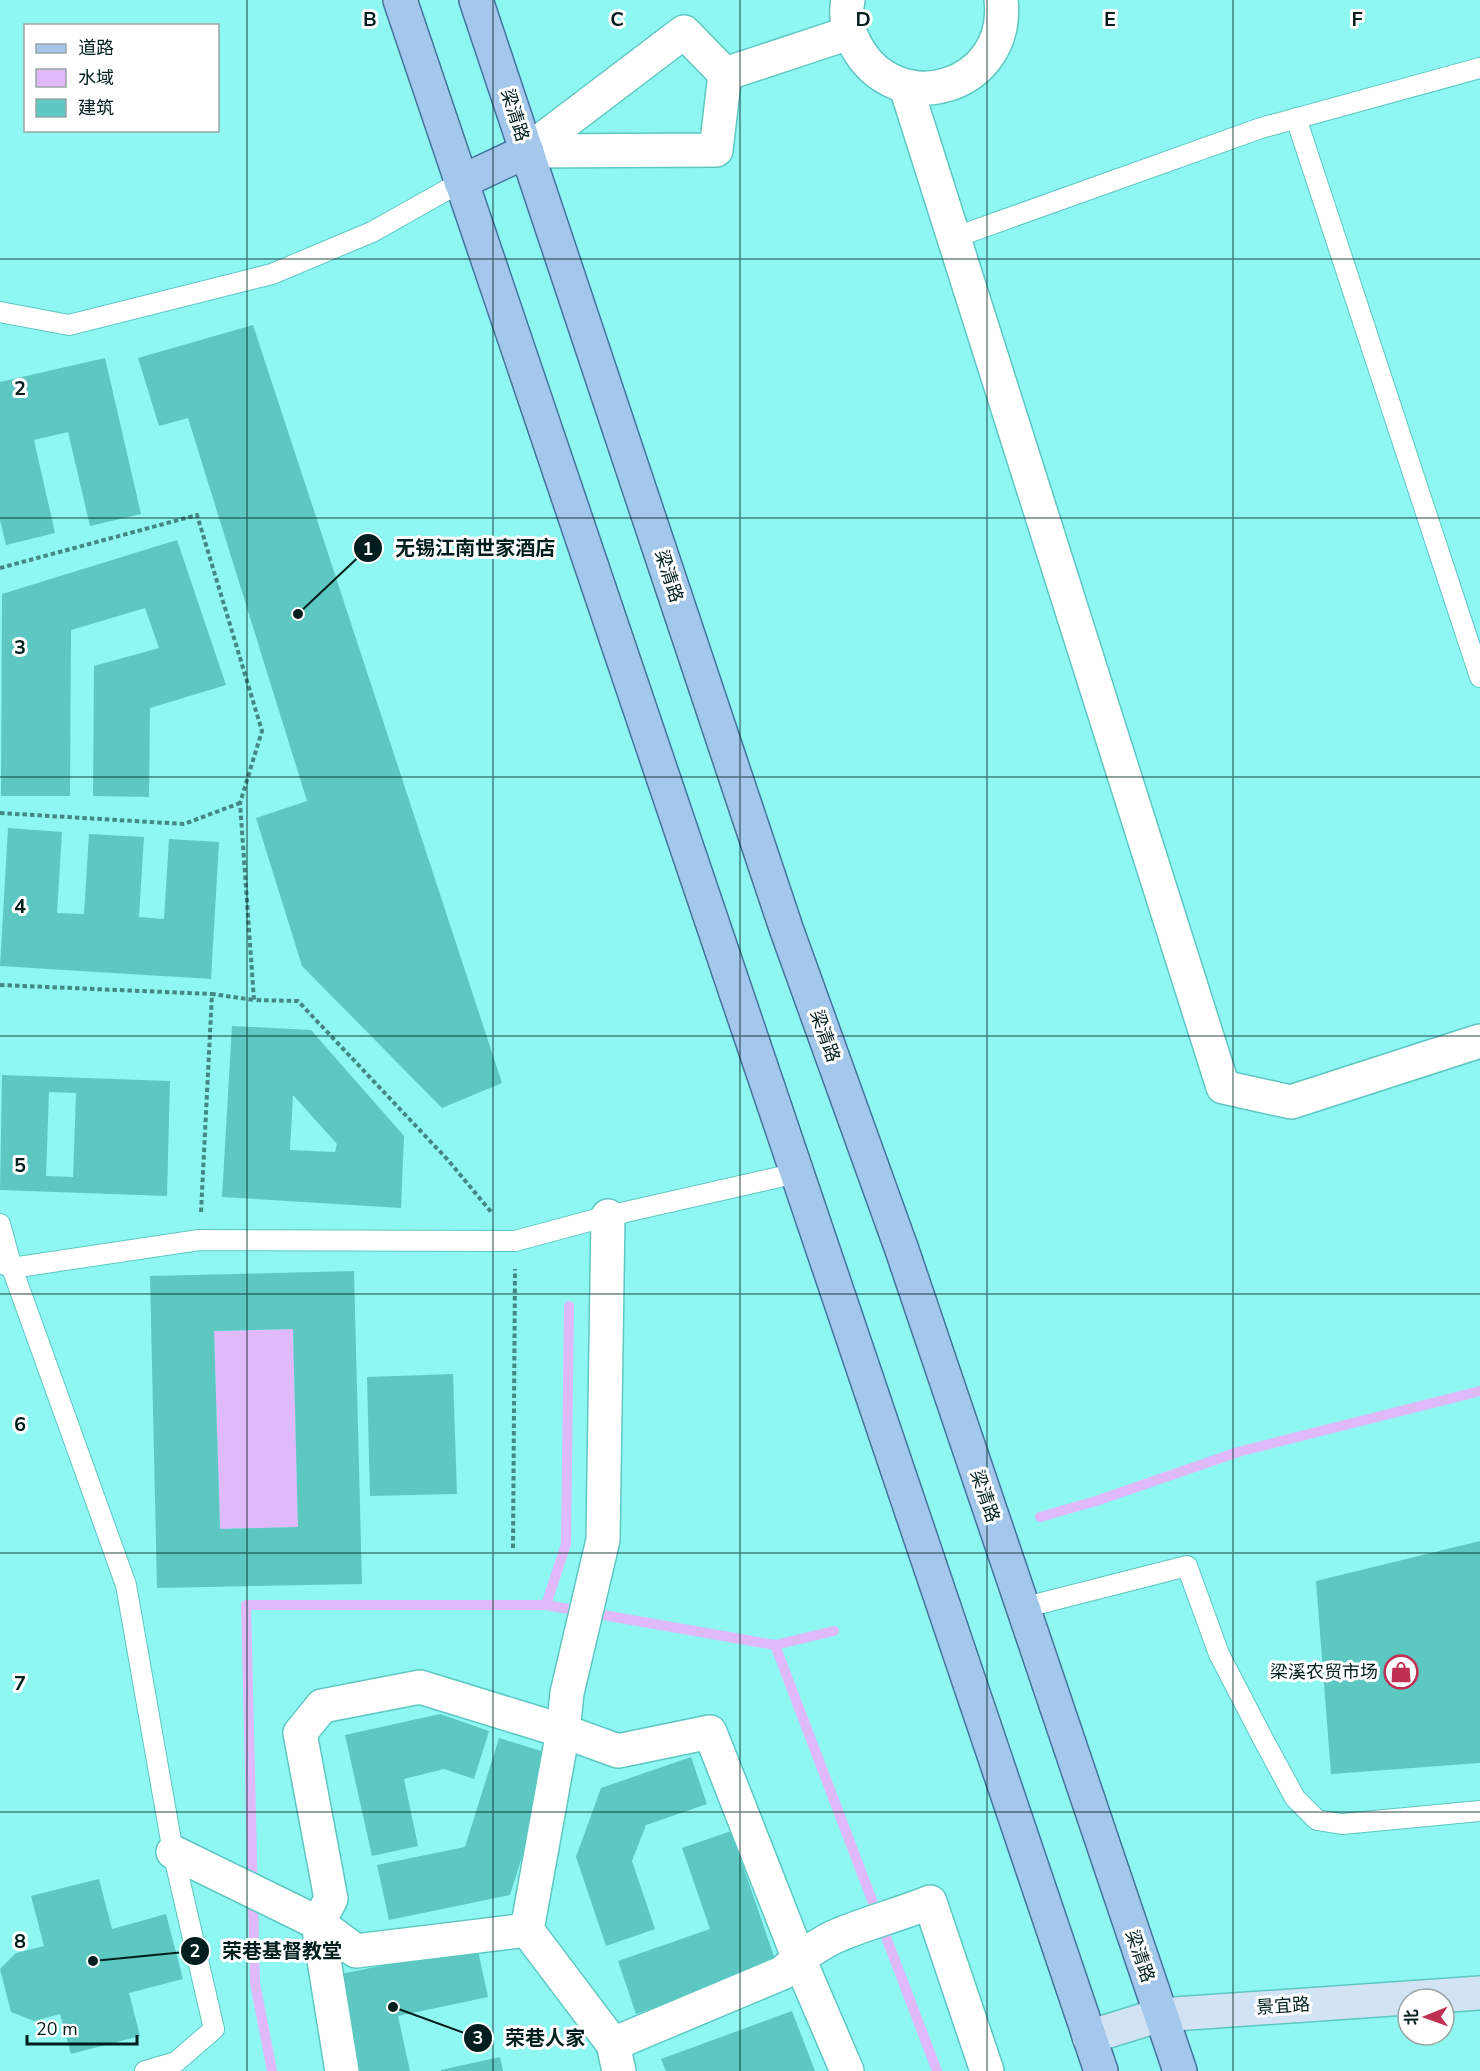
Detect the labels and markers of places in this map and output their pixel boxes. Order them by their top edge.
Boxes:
callout: 无锡江南世家酒店 [353,529,567,567]
shop icon: 梁溪农贸市场 [1383,1654,1419,1690]
place label: 梁溪农贸市场 [1270,1660,1378,1684]
callout: 荣巷基督教堂 [180,1932,354,1970]
callout: 荣巷人家 [463,2019,597,2057]

